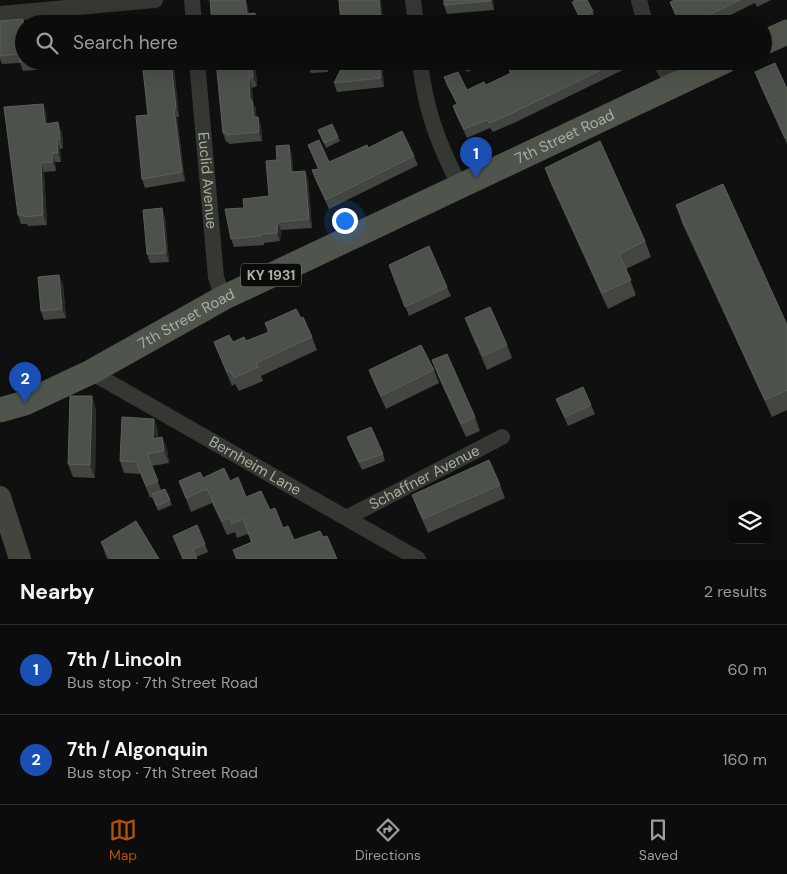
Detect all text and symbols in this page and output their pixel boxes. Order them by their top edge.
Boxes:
search box [15,15,772,70]
icon: search [33,29,61,57]
text: Search here [73,30,178,55]
street label: 7th Street Road [512,105,618,169]
street label: Euclid Avenue [193,131,222,230]
pin: 1 [460,137,492,178]
your location [332,208,358,234]
road number: KY 1931 [241,264,301,286]
street label: 7th Street Road [134,284,238,354]
pin: 2 [9,362,41,403]
street label: Bernheim Lane [205,432,305,500]
street label: Schaffner Avenue [366,440,483,514]
map controls [727,499,772,544]
button: layers [727,499,772,544]
text: Nearby [20,578,94,606]
text: 2 results [704,581,767,602]
text: 7th / Lincoln [67,647,182,672]
text: 1 [33,659,39,680]
text: 60 m [727,659,767,680]
text: Bus stop · 7th Street Road [67,672,258,693]
text: 7th / Algonquin [67,737,208,762]
text: 2 [31,749,41,770]
text: 160 m [723,749,767,770]
text: Bus stop · 7th Street Road [67,762,258,783]
tab: Map [109,816,137,864]
tab: Directions [355,816,421,864]
tab: Saved [639,816,678,864]

